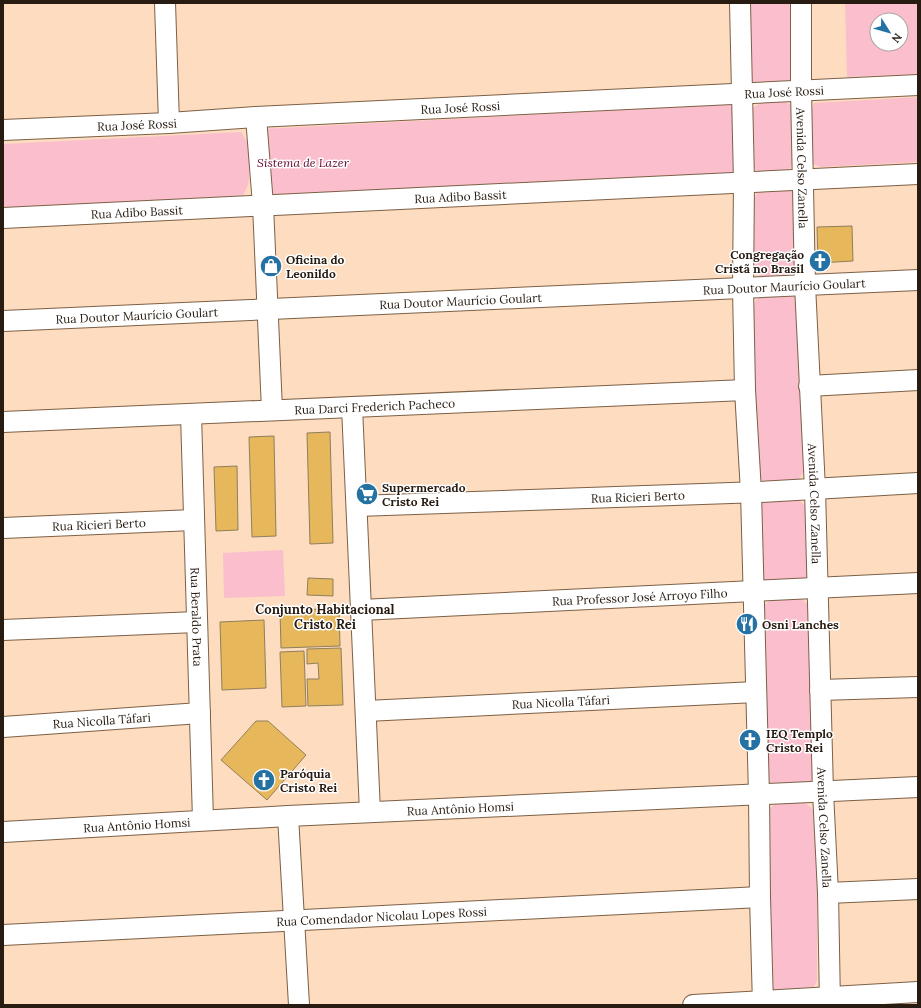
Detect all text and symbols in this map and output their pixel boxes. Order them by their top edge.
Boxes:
north arrow [869,12,909,52]
text: N [889,30,905,46]
street label: Rua José Rossi [744,82,824,101]
street label: Rua José Rossi [420,98,501,117]
street label: Avenida Celso Zanella [794,106,811,229]
street label: Rua José Rossi [97,115,177,134]
park label: Sistema de Lazer [257,155,350,170]
street label: Rua Adibo Bassit [414,186,507,206]
street label: Rua Adibo Bassit [90,202,184,221]
place label: Congregação Cristã no Brasil [715,247,804,276]
church icon: Congregação Cristã no Brasil [807,248,833,274]
place label: Oficina do Leonildo [286,252,345,281]
shop icon: Oficina do Leonildo [258,253,284,279]
street label: Rua Doutor Maurício Goulart [703,275,866,297]
street label: Rua Doutor Maurício Goulart [379,289,543,312]
street label: Rua Doutor Maurício Goulart [55,304,219,326]
street label: Rua Darci Frederich Pacheco [294,395,455,417]
street label: Avenida Celso Zanella [805,442,824,564]
place label: Supermercado Cristo Rei [382,480,466,509]
supermarket icon: Supermercado Cristo Rei [354,481,380,507]
street label: Rua Ricieri Berto [591,487,685,505]
street label: Rua Ricieri Berto [52,515,146,533]
street label: Rua Beraldo Prata [188,567,206,667]
street label: Rua Professor José Arroyo Filho [552,585,728,608]
district label: Conjunto Habitacional Cristo Rei [255,601,395,633]
restaurant icon: Osni Lanches [734,611,760,637]
place label: Osni Lanches [762,617,839,632]
street label: Rua Nicolla Táfari [511,692,610,711]
street label: Rua Nicolla Táfari [52,709,151,731]
place label: IEQ Templo Cristo Rei [766,726,833,755]
church icon: IEQ Templo Cristo Rei [737,727,763,753]
place label: Paróquia Cristo Rei [280,766,337,795]
street label: Avenida Celso Zanella [815,766,835,888]
church icon: Paróquia Cristo Rei [251,767,277,793]
street label: Rua Antônio Homsi [407,798,514,818]
street label: Rua Antônio Homsi [83,814,191,835]
street label: Rua Comendador Nicolau Lopes Rossi [276,903,487,929]

